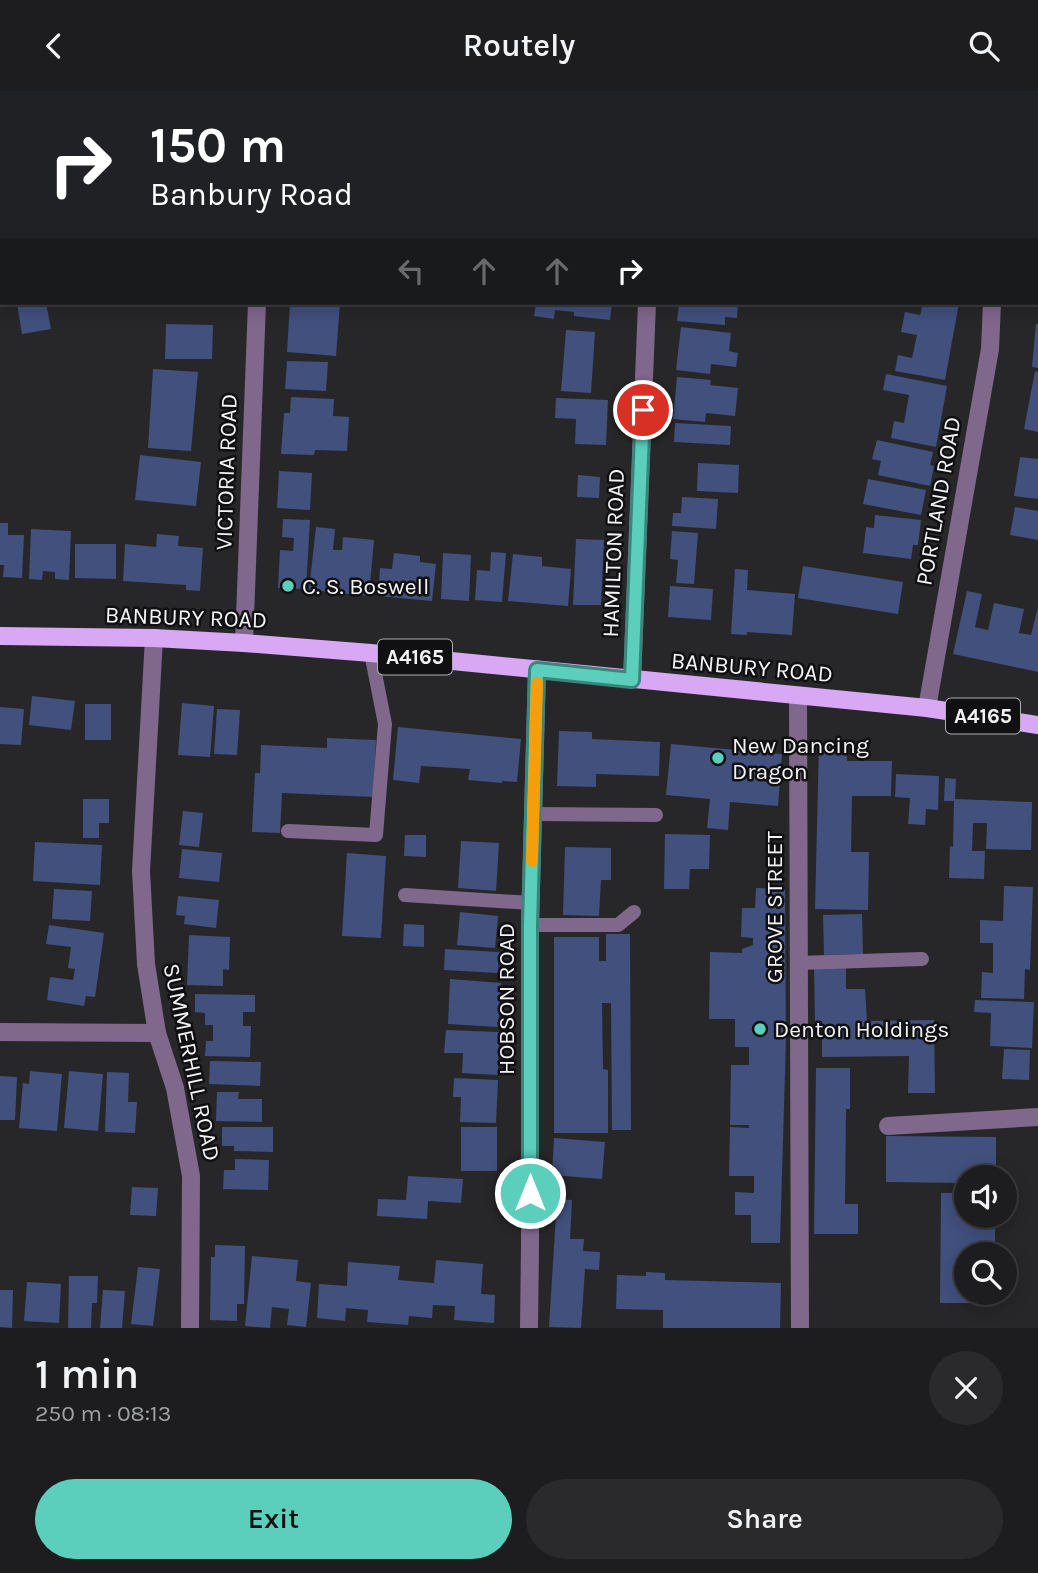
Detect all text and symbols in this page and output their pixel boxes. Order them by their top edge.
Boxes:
icon: back [35,27,73,65]
text: Routely [463,27,575,64]
icon: search [965,27,1003,65]
text: 150 m [150,117,286,174]
icon: right [35,119,126,210]
text: Banbury Road [150,176,353,213]
icon: left [392,252,430,290]
icon: ahead [465,252,503,290]
icon: ahead [538,252,576,290]
icon: right [611,252,649,290]
pin [613,380,673,440]
icon: arrive [624,391,662,429]
street label: VICTORIA ROAD [210,393,243,551]
street label: PORTLAND ROAD [910,415,967,588]
street label: HAMILTON ROAD [597,468,630,638]
place label: C. S. Boswell [302,573,429,600]
marker: C. S. Boswell [280,578,296,594]
street label: BANBURY ROAD [105,601,267,634]
road number: A4165 [378,639,452,675]
street label: BANBURY ROAD [670,647,834,688]
road number: A4165 [946,699,1020,733]
place label: New Dancing Dragon [732,732,869,785]
marker: New Dancing Dragon [710,750,726,766]
street label: GROVE STREET [761,831,788,983]
street label: HOBSON ROAD [493,923,520,1075]
street label: SUMMERHILL ROAD [157,961,226,1163]
place label: Denton Holdings [774,1016,949,1043]
marker: Denton Holdings [752,1021,768,1037]
position arrow [493,1156,567,1230]
map controls [954,1165,1017,1305]
button: sound [954,1165,1017,1228]
button: search [954,1242,1017,1305]
text: 1 min [35,1349,139,1399]
button: close [929,1351,1003,1425]
text: 250 m · 08:13 [35,1400,171,1427]
button: Exit [35,1479,512,1559]
button: Share [526,1479,1003,1559]

